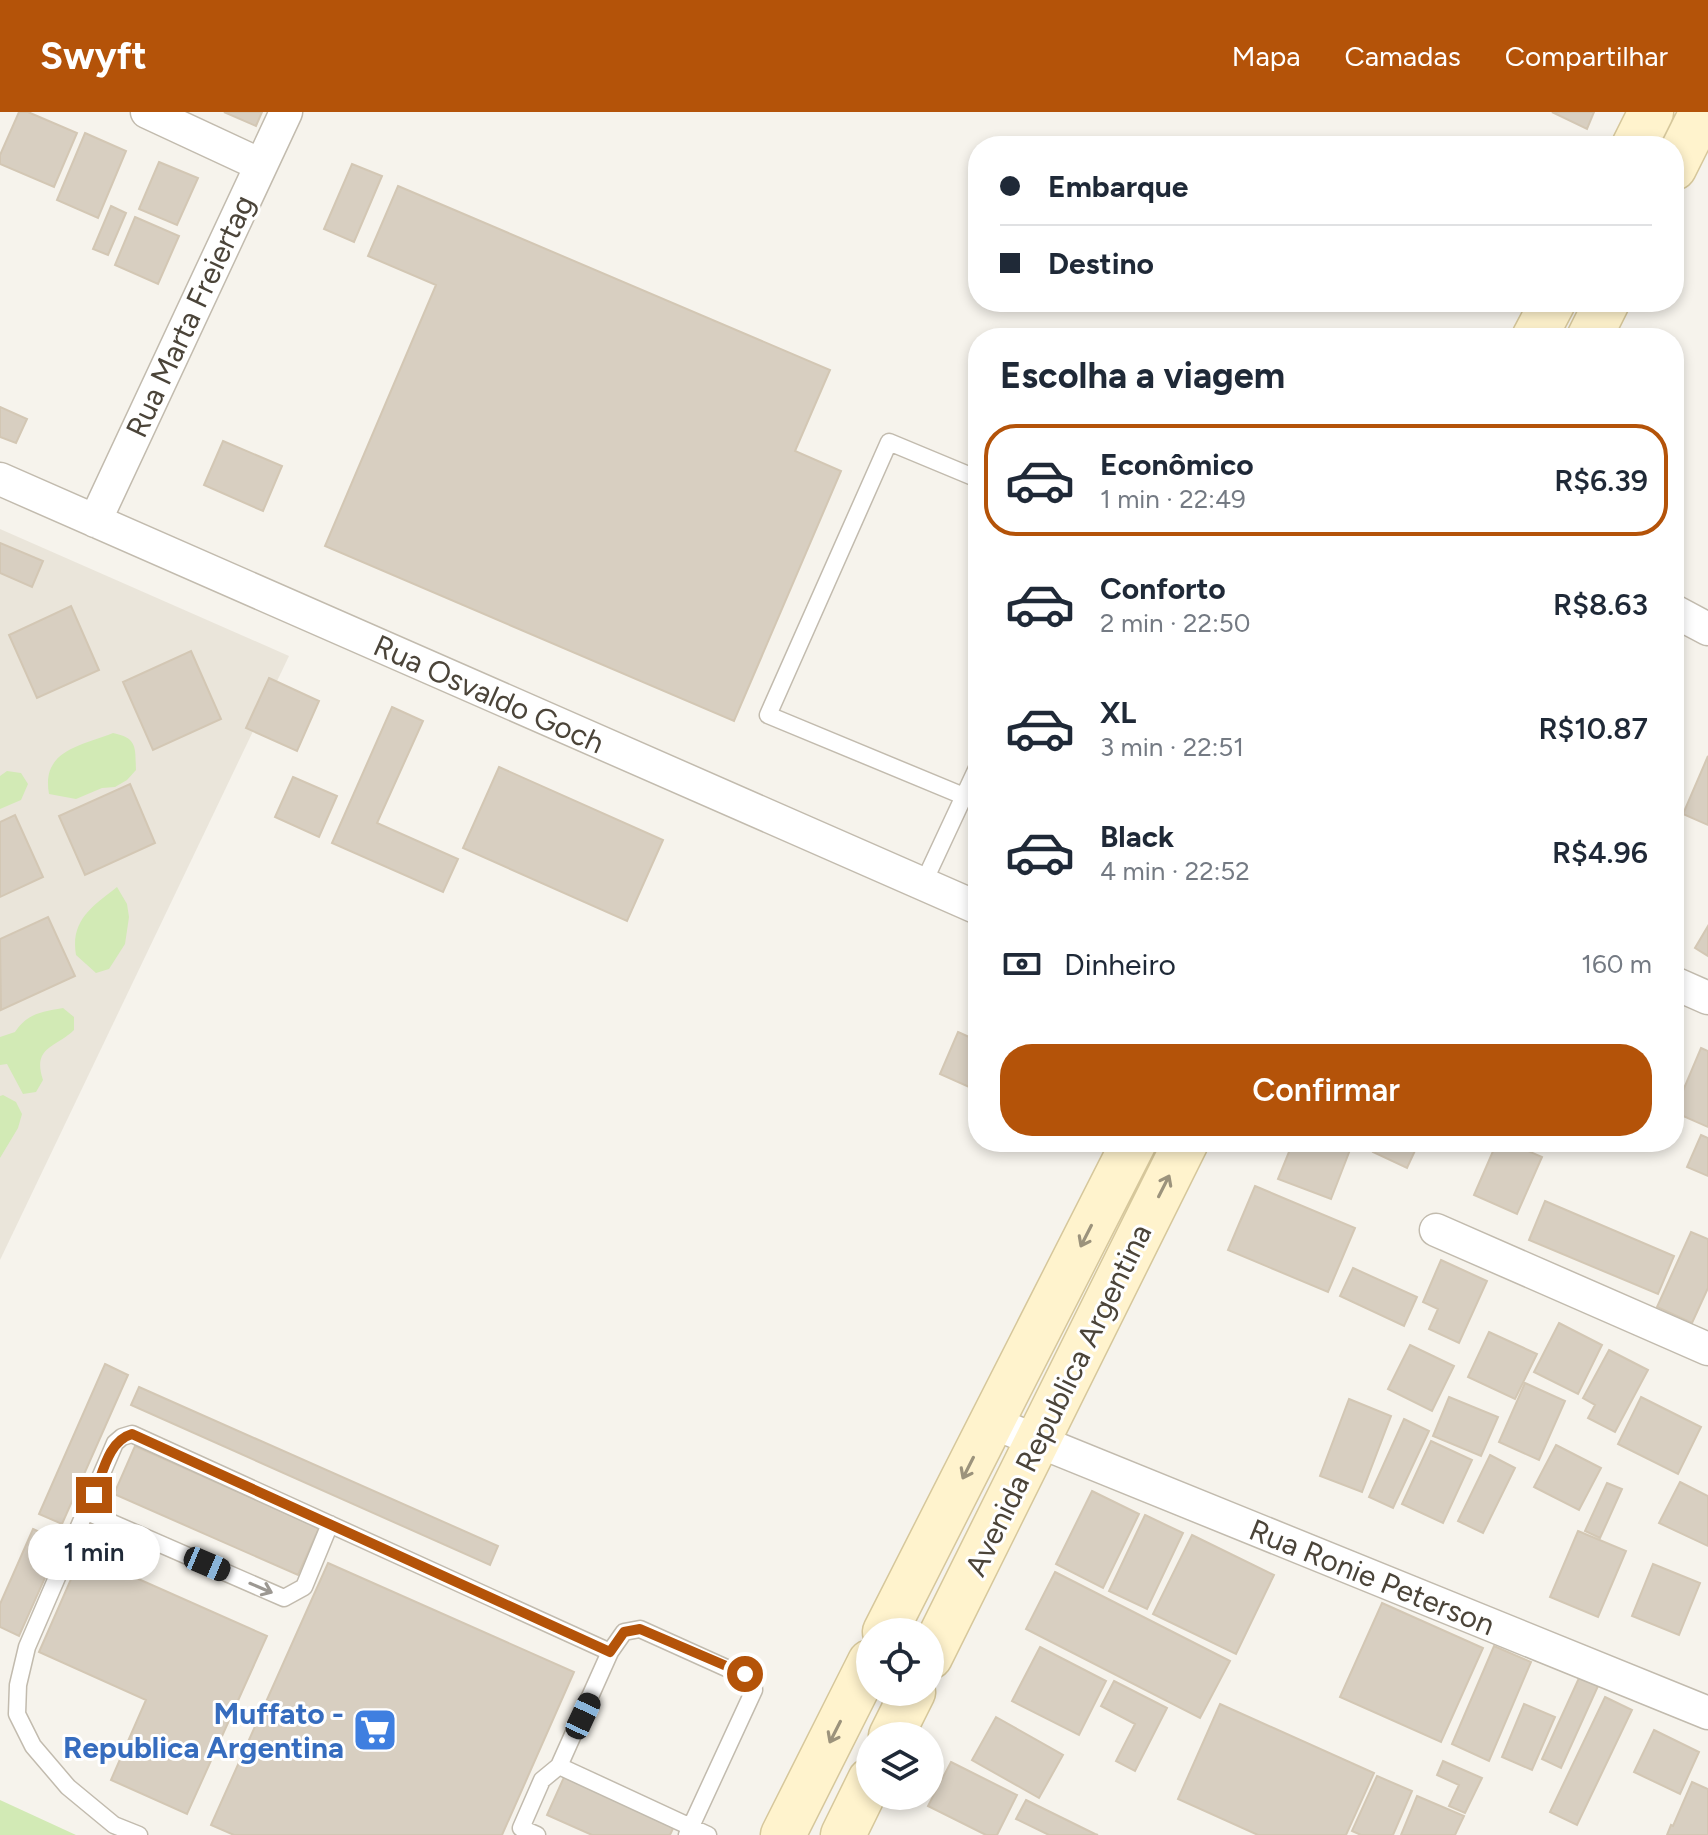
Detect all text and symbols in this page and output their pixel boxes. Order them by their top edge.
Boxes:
text: Swyft [40,33,147,79]
text: Mapa [1232,39,1301,73]
text: Camadas [1345,39,1461,73]
text: Compartilhar [1505,39,1668,73]
text: Embarque [1048,168,1189,205]
street label: Rua Marta Freiertag [118,189,262,443]
text: Destino [1048,245,1154,282]
text: Escolha a viagem [1000,354,1285,397]
icon: car [1004,444,1076,516]
text: Econômico [1100,446,1254,483]
text: R$6.39 [1554,462,1648,499]
text: 1 min · 22:49 [1100,483,1246,515]
icon: car [1004,568,1076,640]
text: Conforto [1100,570,1226,607]
text: R$8.63 [1553,586,1648,623]
text: 2 min · 22:50 [1100,607,1250,639]
street label: Rua Osvaldo Goch [368,627,610,761]
icon: car [1004,692,1076,764]
text: XL [1100,694,1136,731]
text: R$10.87 [1538,710,1648,747]
text: 3 min · 22:51 [1100,731,1244,763]
icon: car [1004,816,1076,888]
text: Black [1100,818,1174,855]
text: R$4.96 [1552,834,1648,871]
text: 4 min · 22:52 [1100,855,1250,887]
icon: cash [1000,942,1044,986]
text: Dinheiro [1064,946,1176,983]
text: 160 m [1581,948,1652,980]
button: Confirmar [1000,1044,1652,1136]
one-way arrow [1156,1175,1172,1199]
street label: Avenida Republica Argentina [957,1218,1159,1582]
one-way arrow [1077,1224,1093,1248]
one-way arrow [960,1456,975,1480]
route end [76,1477,112,1513]
street label: Rua Ronie Peterson [1244,1511,1500,1643]
callout: 1 min [28,1523,160,1579]
text: 1 min [64,1536,124,1568]
car [180,1544,234,1584]
one-way arrow [248,1581,273,1596]
map controls [856,1618,944,1810]
button: locate [856,1618,944,1706]
route start [727,1656,763,1692]
car [562,1689,604,1743]
place label: Muffato - Republica Argentina [63,1695,344,1766]
supermarket icon: Muffato - Republica Argentina [351,1706,399,1754]
one-way arrow [827,1719,842,1743]
button: layers [856,1722,944,1810]

